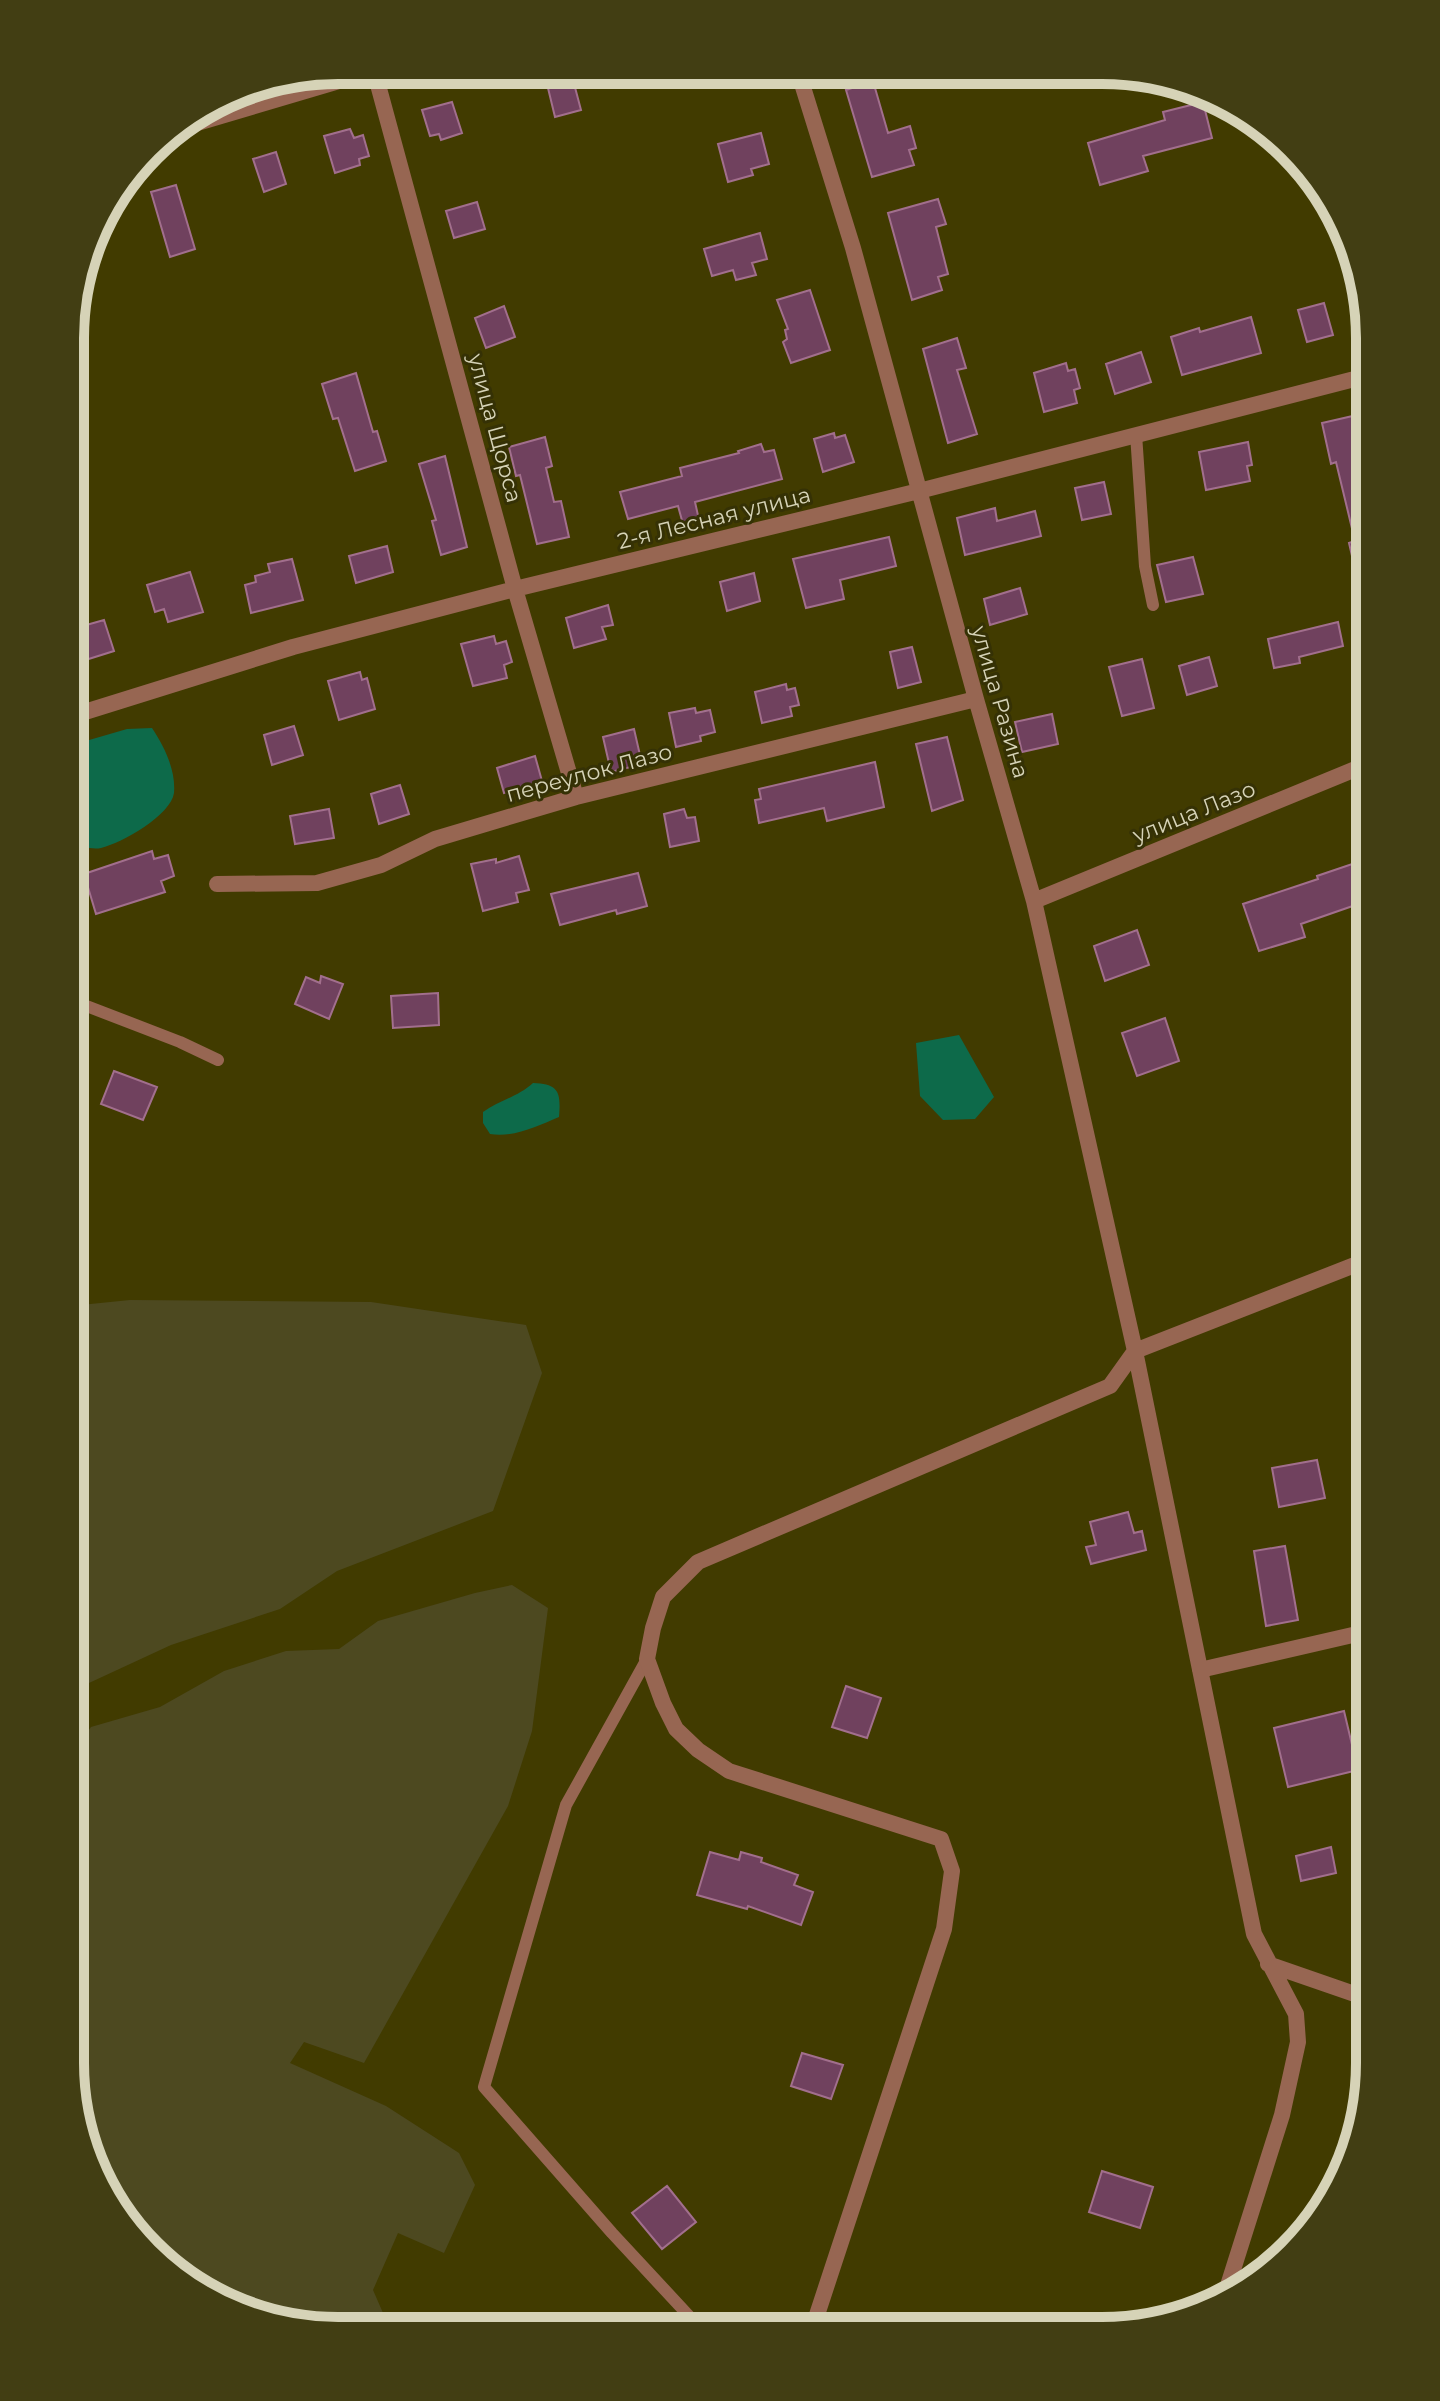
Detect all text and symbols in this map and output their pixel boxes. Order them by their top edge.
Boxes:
street label: улица Щорса [462,350,528,505]
street label: 2-я Лесная улица [615,481,813,555]
street label: улица Разина [965,622,1035,781]
street label: переулок Лазо [503,738,675,808]
street label: улица Лазо [1128,775,1259,849]

